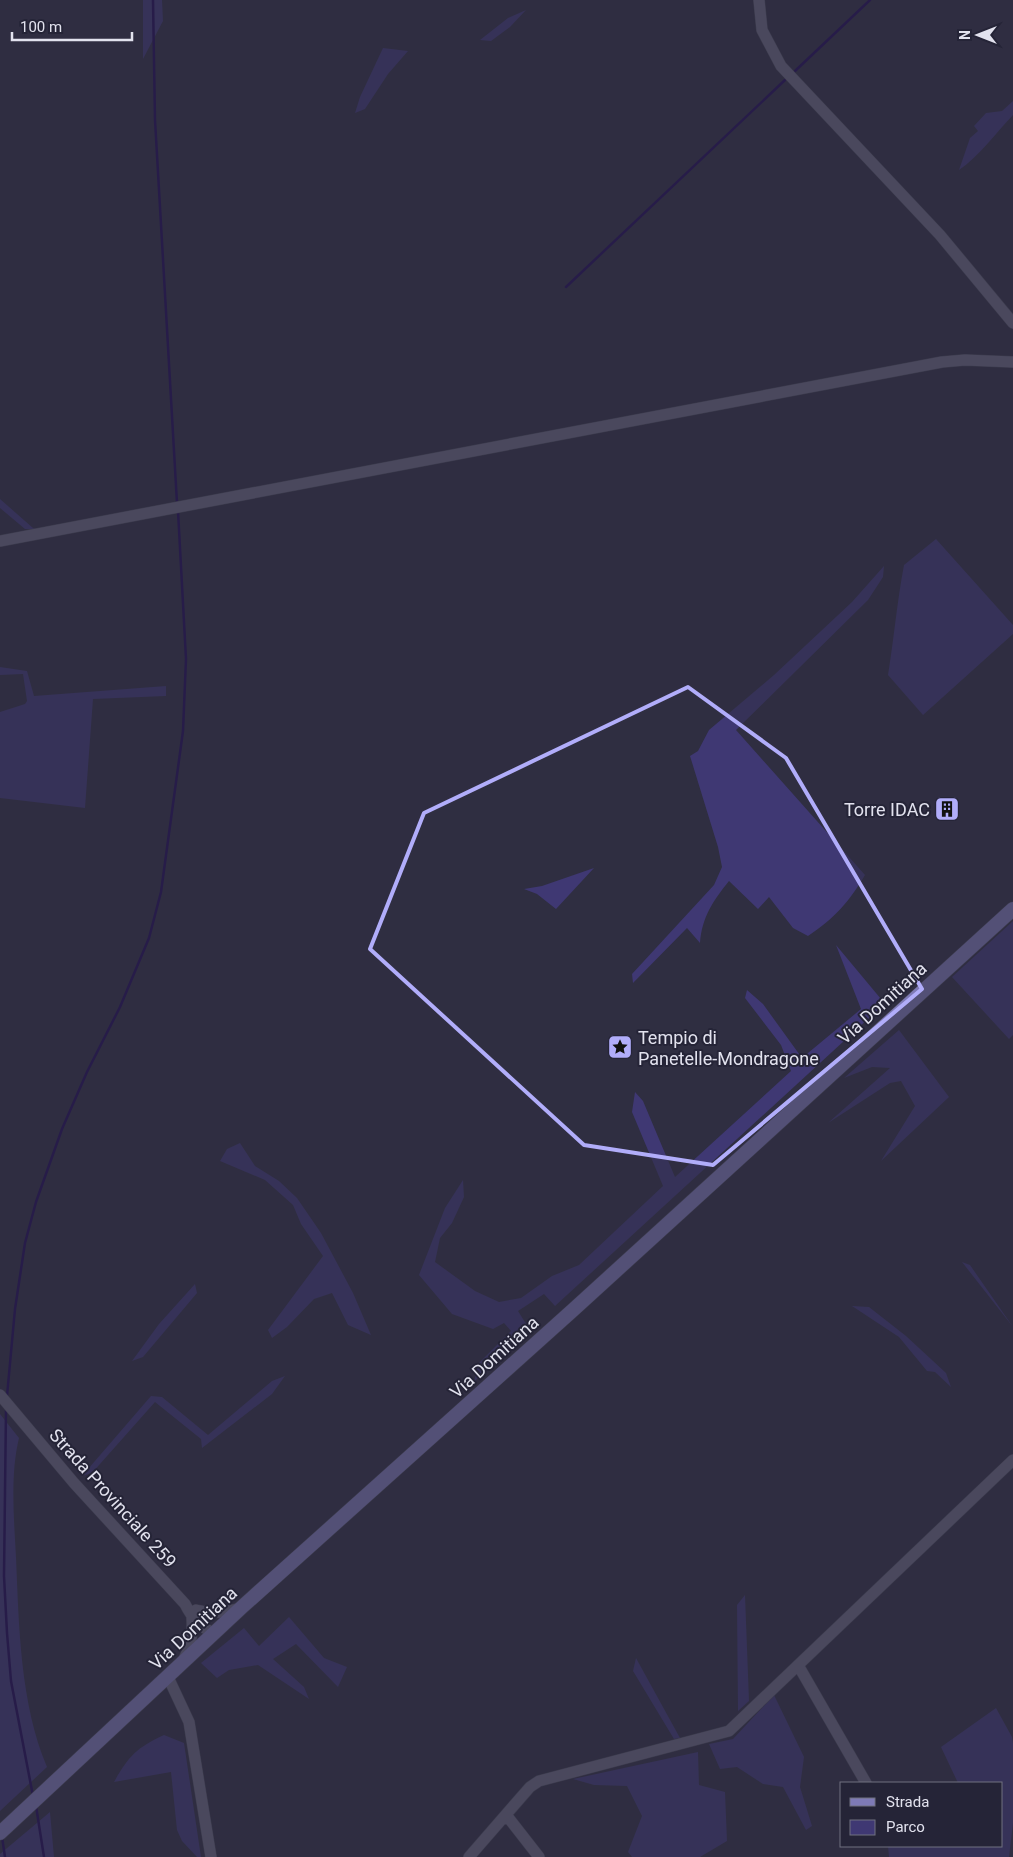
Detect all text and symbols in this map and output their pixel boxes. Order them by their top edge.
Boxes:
scale bar [12,10,132,42]
north arrow [953,10,1003,60]
text: 100 m [20,18,62,36]
text: N [957,30,973,40]
building icon: Torre IDAC [934,796,960,822]
place label: Torre IDAC [844,799,930,820]
street label: Via Domitiana [833,958,931,1048]
place label: Tempio di Panetelle-Mondragone [638,1027,819,1069]
place icon: Tempio di Panetelle-Mondragone [607,1034,633,1060]
street label: Via Domitiana [445,1312,543,1402]
street label: Strada Provinciale 259 [45,1424,181,1572]
street label: Via Domitiana [145,1582,241,1674]
legend [840,1782,1003,1847]
text: Strada [886,1793,929,1811]
text: Parco [886,1818,925,1836]

